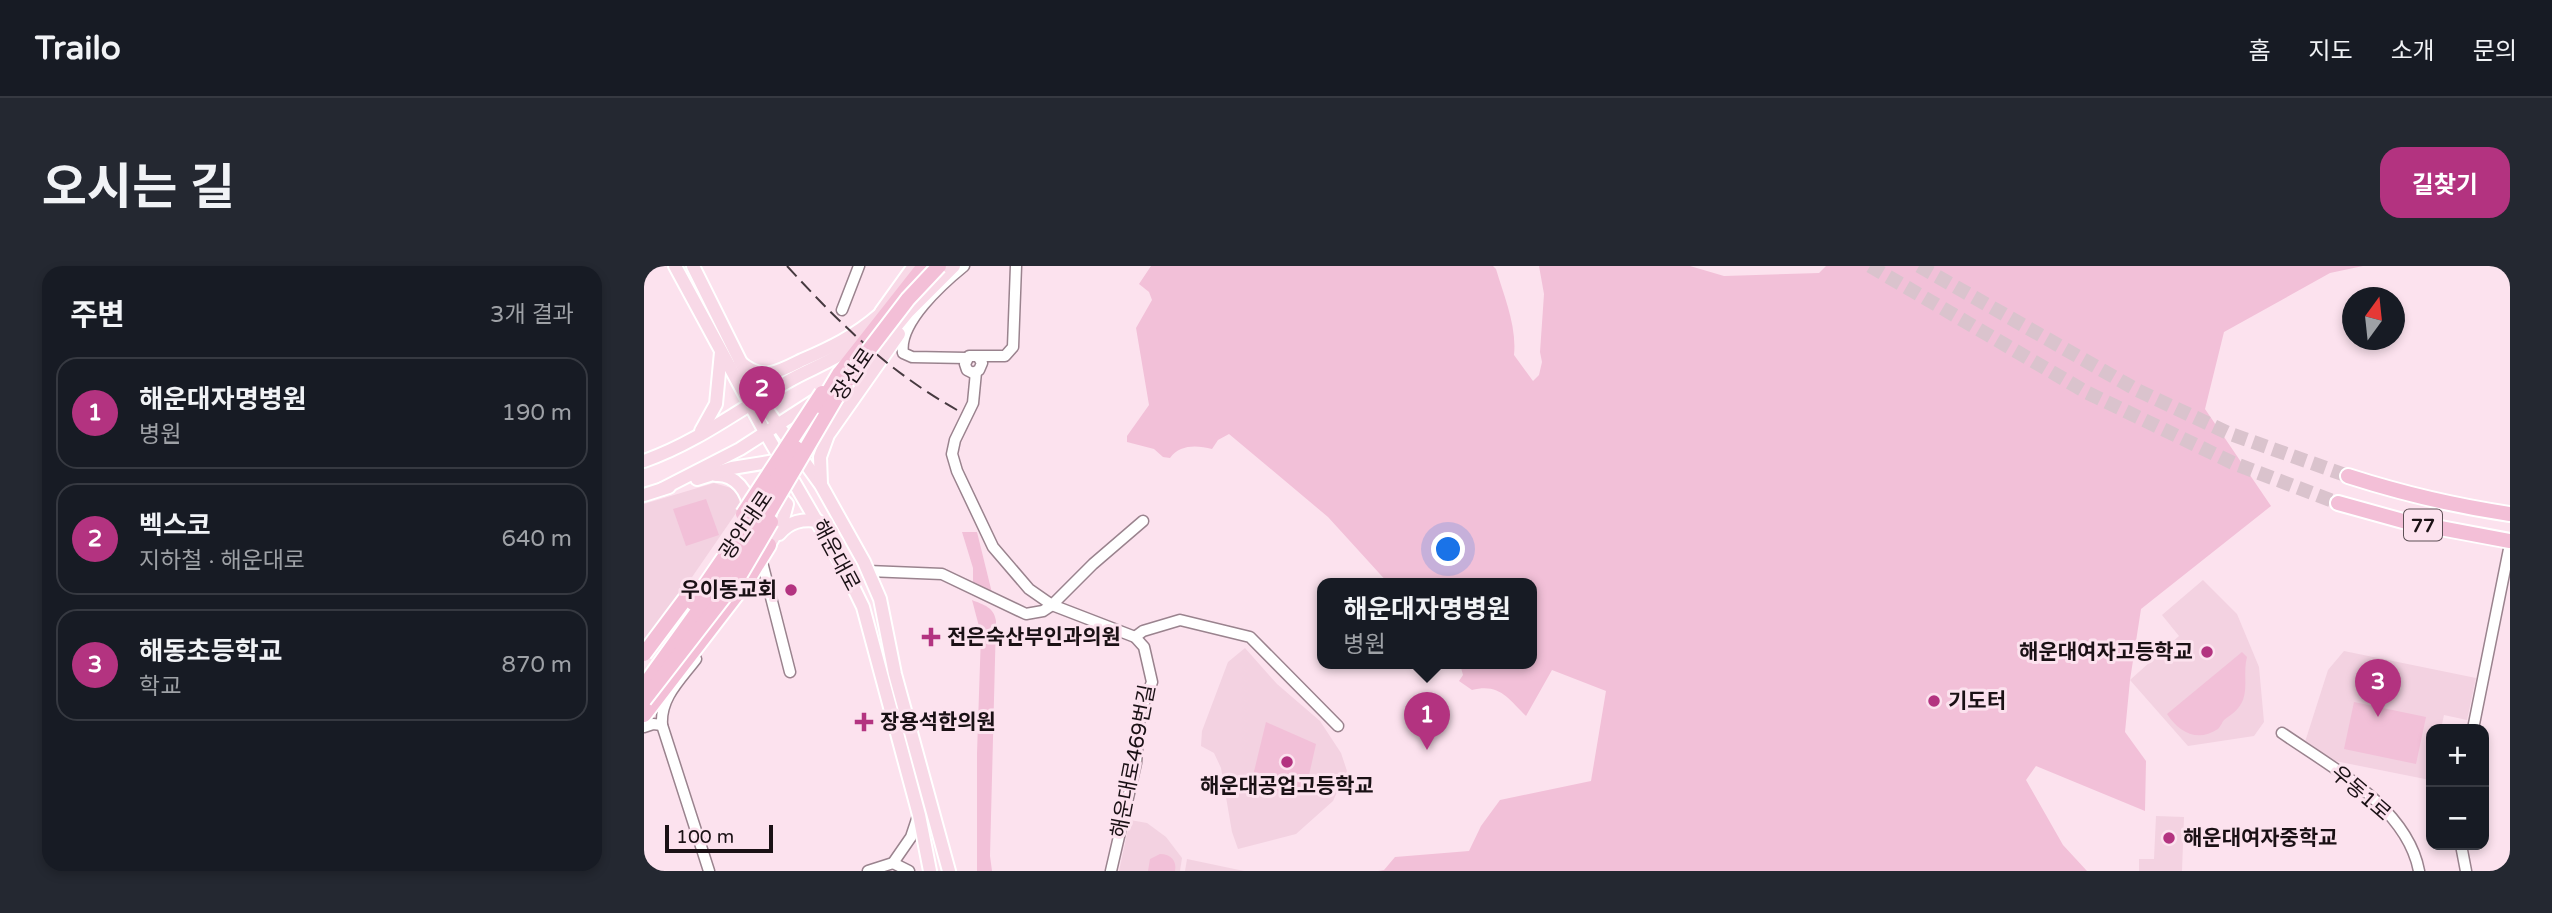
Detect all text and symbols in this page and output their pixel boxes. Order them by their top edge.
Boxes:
text: Trailo [35,29,121,68]
text: 홈 [2248,37,2270,66]
text: 지도 [2308,37,2353,66]
text: 소개 [2391,37,2435,66]
text: 문의 [2473,37,2517,66]
button: 길찾기 [2380,147,2510,218]
text: 오시는 길 [42,159,235,218]
north arrow [2342,287,2405,350]
text: 주변 [70,297,125,334]
text: 3개 결과 [490,301,574,329]
street label: 장산로 [827,343,880,405]
pin: 2 [739,366,785,424]
text: 해운대자명병원 [139,384,306,415]
text: 1 [88,399,102,427]
text: 190 m [502,399,572,427]
text: 병원 [139,421,181,449]
street label: 광안대로 [714,486,778,564]
text: 벡스코 [139,510,211,541]
road number: 77 [2404,510,2442,540]
street label: 해운대로 [806,515,865,595]
text: 2 [88,525,102,553]
text: 640 m [502,525,572,553]
your location [1431,532,1465,566]
text: 지하철 · 해운대로 [139,547,305,575]
place label: 우이동교회 [680,578,777,603]
popup [1317,578,1537,669]
marker: 우이동교회 [783,582,799,598]
text: 해운대자명병원 [1343,594,1511,625]
place label: 전은숙산부인과의원 [947,625,1121,650]
marker: 전은숙산부인과의원 [921,627,941,647]
text: 병원 [1343,631,1386,659]
text: 해동초등학교 [139,636,283,667]
place label: 해운대여자고등학교 [2019,640,2193,665]
marker: 해운대여자고등학교 [2199,644,2215,660]
text: 3 [88,651,102,679]
text: 870 m [502,651,572,679]
pin: 3 [2355,659,2401,717]
text: 학교 [139,673,181,701]
street label: 해운대로469번길 [1106,682,1161,840]
place label: 기도터 [1948,689,2006,714]
pin: 1 [1404,692,1450,750]
marker: 기도터 [1926,693,1942,709]
place label: 장용석한의원 [880,710,996,735]
marker: 장용석한의원 [854,712,874,732]
map controls [2426,724,2489,850]
button: + [2426,724,2489,787]
marker: 해운대공업고등학교 [1279,754,1295,770]
street label: 우동1로 [2326,761,2396,826]
place label: 해운대공업고등학교 [1200,774,1374,799]
button: − [2426,787,2489,850]
scale bar [665,822,774,854]
text: 100 m [676,826,734,848]
place label: 해운대여자중학교 [2183,826,2338,851]
marker: 해운대여자중학교 [2161,830,2177,846]

